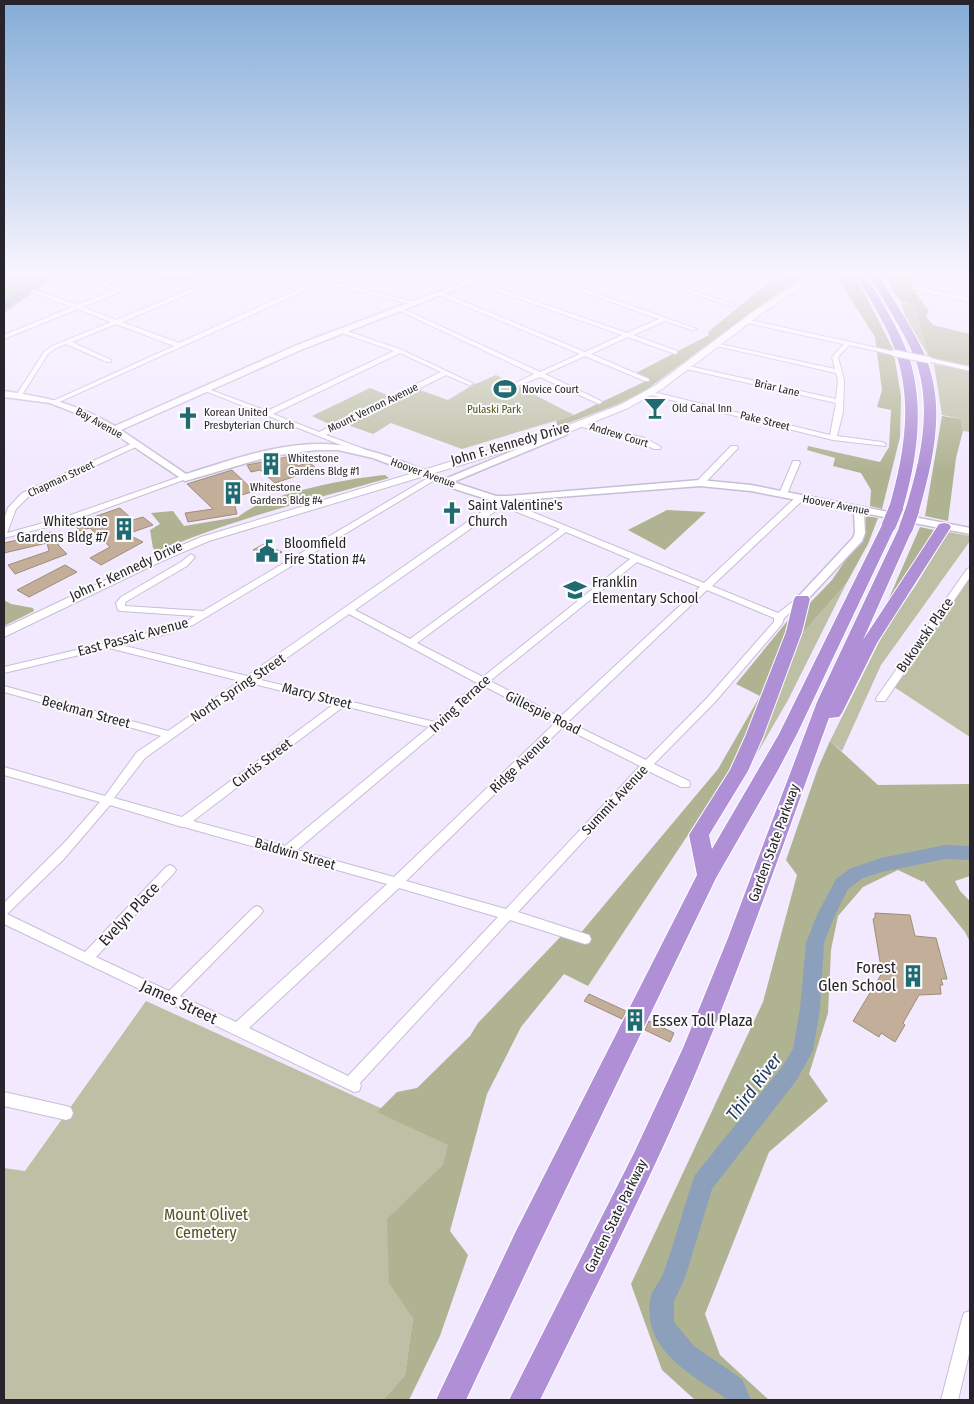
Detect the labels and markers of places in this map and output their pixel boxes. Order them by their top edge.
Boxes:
sports icon: Novice Court [492,376,518,402]
place label: Novice Court [522,383,579,396]
bar icon: Old Canal Inn [642,395,668,421]
place label: Old Canal Inn [672,402,732,415]
church icon: Korean United Presbyterian Church [175,405,201,431]
place label: Korean United Presbyterian Church [204,406,294,432]
building icon: Whitestone Gardens Bldg #1 [258,451,284,477]
place label: Whitestone Gardens Bldg #1 [288,452,360,478]
building icon: Whitestone Gardens Bldg #4 [220,480,246,506]
place label: Whitestone Gardens Bldg #4 [250,481,323,507]
place label: Saint Valentine's Church [468,497,563,530]
church icon: Saint Valentine's Church [439,500,465,526]
place label: Whitestone Gardens Bldg #7 [17,513,108,546]
building icon: Whitestone Gardens Bldg #7 [111,516,137,542]
place label: Bloomfield Fire Station #4 [284,535,366,568]
public building icon: Bloomfield Fire Station #4 [254,538,280,564]
place label: Franklin Elementary School [592,574,699,607]
school or university icon: Franklin Elementary School [562,577,588,603]
place label: Forest Glen School [818,958,897,995]
building icon: Forest Glen School [900,963,926,989]
building icon: Essex Toll Plaza [622,1007,648,1033]
place label: Essex Toll Plaza [652,1011,753,1030]

